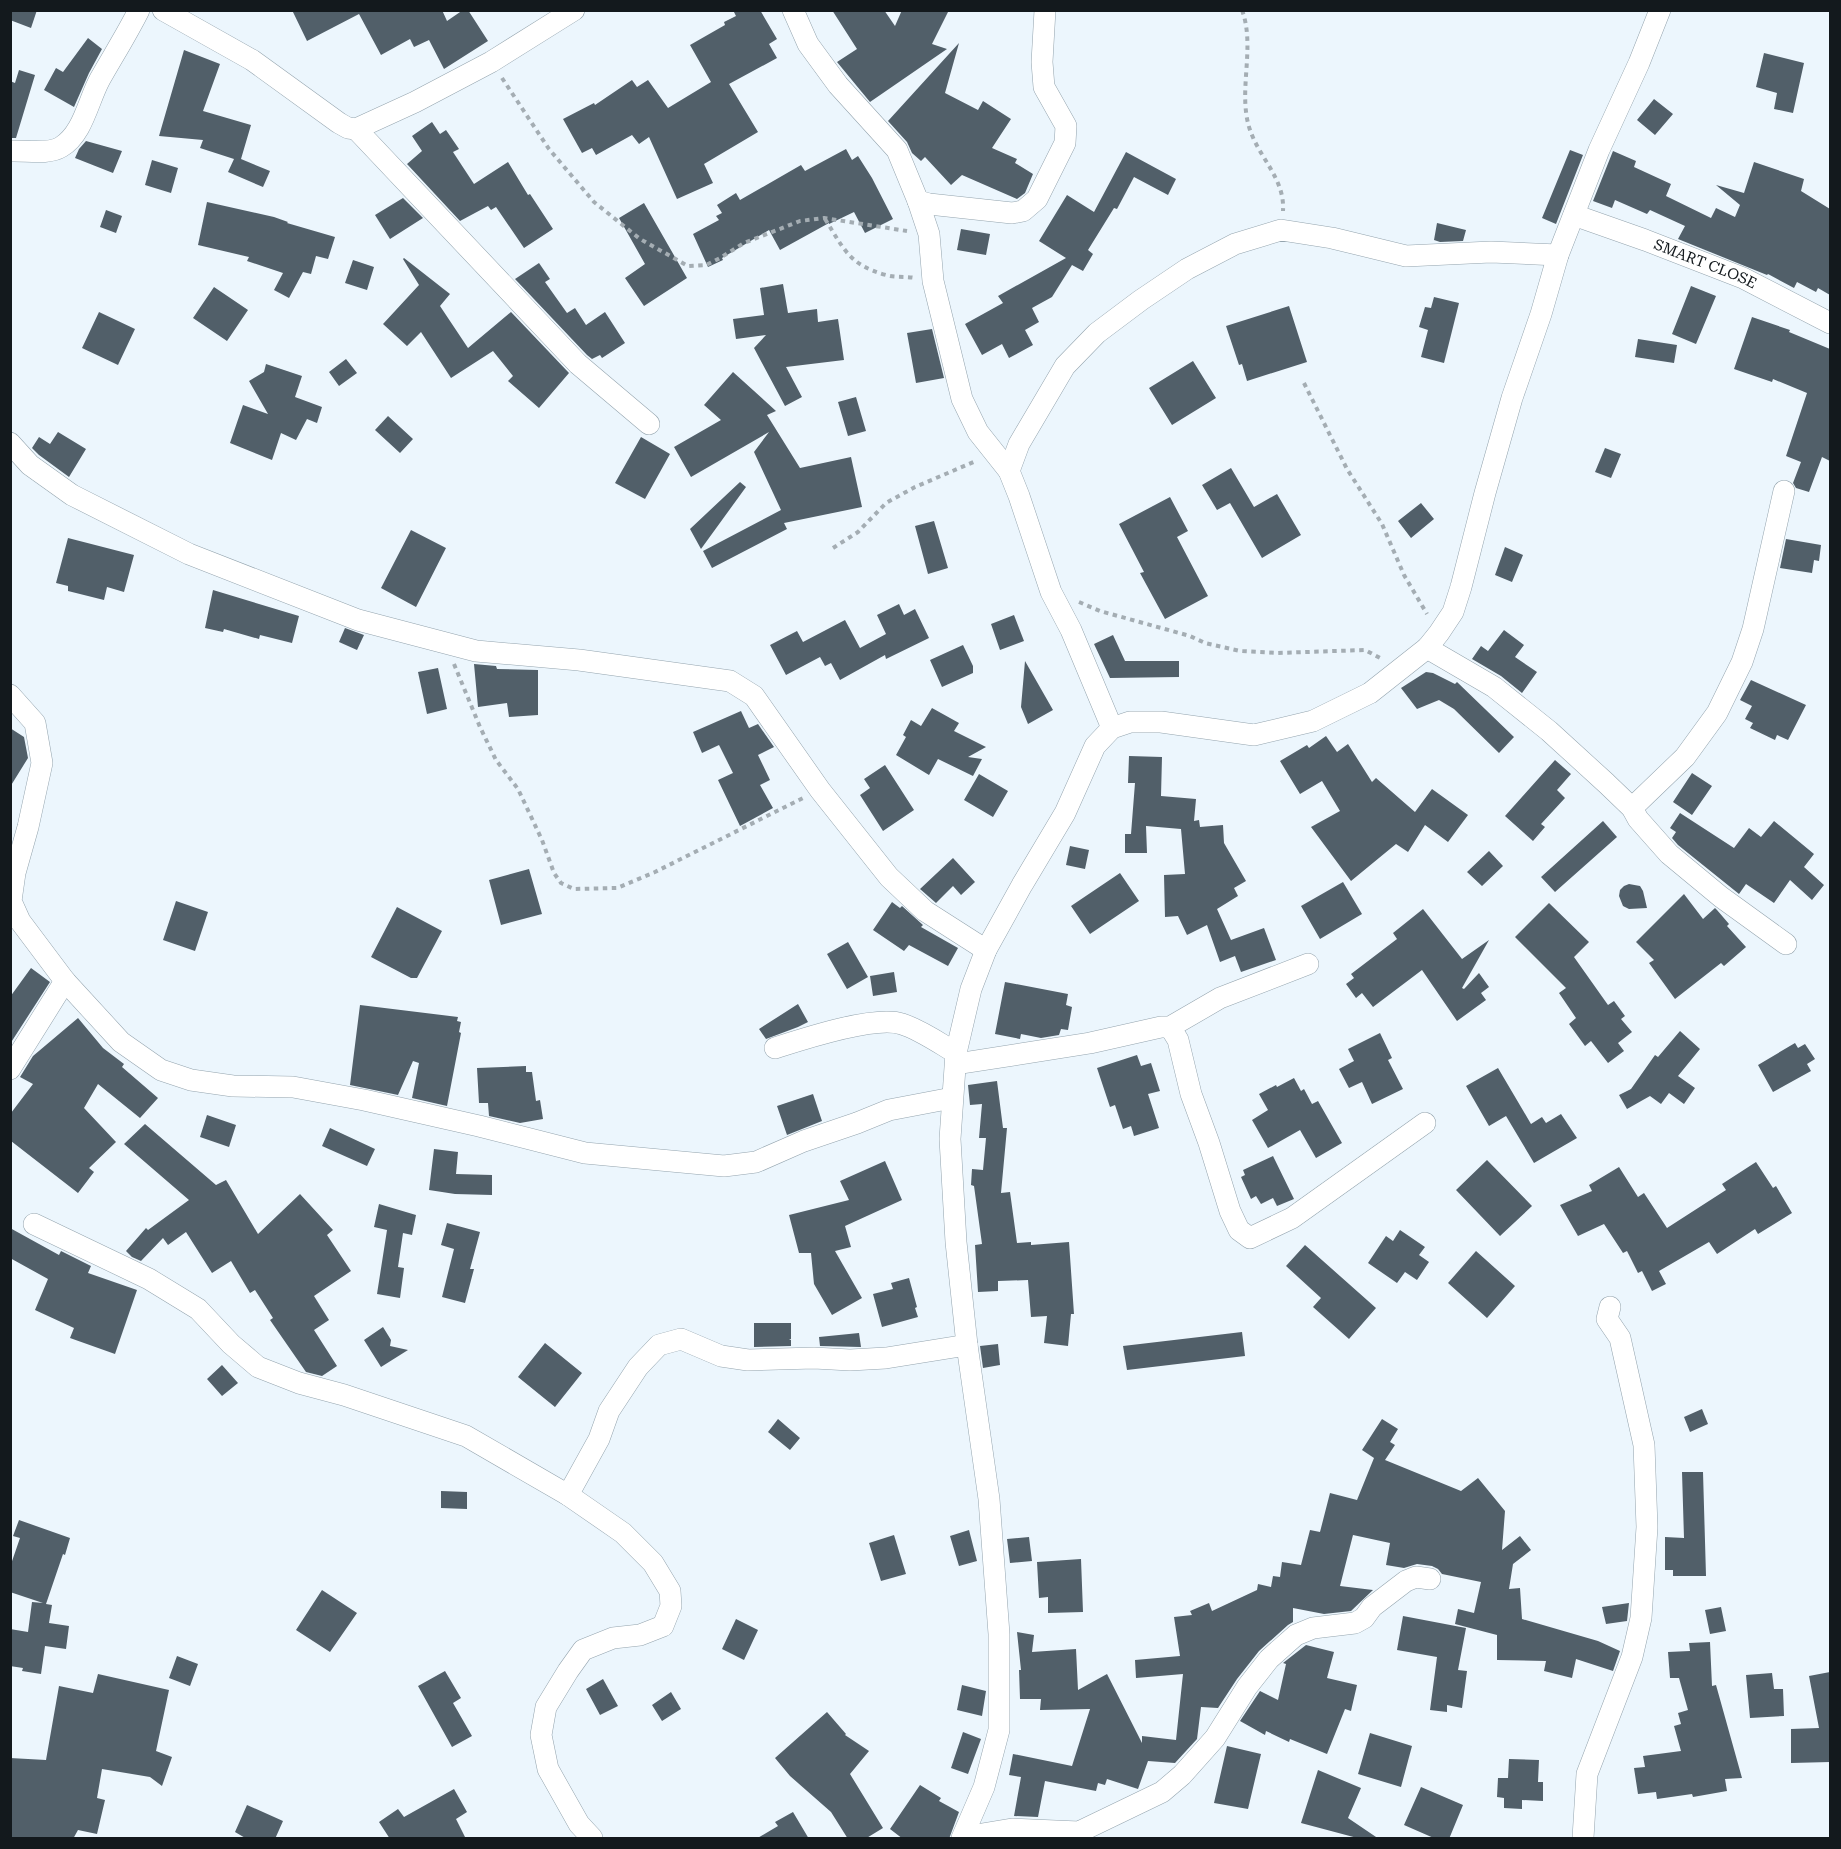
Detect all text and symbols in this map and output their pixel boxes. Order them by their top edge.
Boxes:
street label: SMART CLOSE [1651,235,1760,292]

